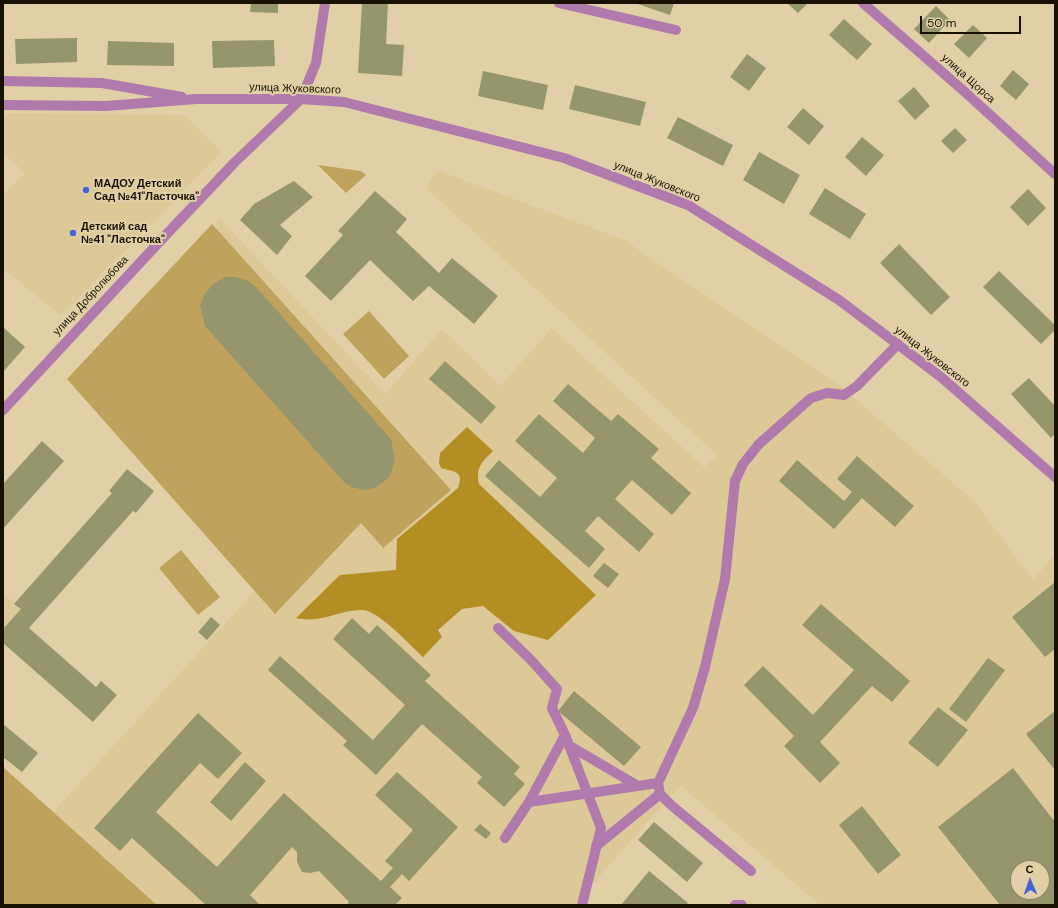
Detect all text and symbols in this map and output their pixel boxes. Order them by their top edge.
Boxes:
scale bar [922,8,1023,34]
text: 50 m [927,15,956,31]
street label: улица Щорса [939,52,997,106]
street label: улица Жуковского [249,81,341,97]
street label: улица Жуковского [612,159,702,205]
place label: МАДОУ Детский Сад №41"Ласточка" [94,177,199,203]
marker: МАДОУ Детский Сад №41"Ласточка" [81,185,91,195]
place label: Детский сад №41 "Ласточка" [81,220,165,246]
marker: Детский сад №41 "Ласточка" [68,228,78,238]
street label: улица Добролюбова [51,253,131,339]
street label: улица Жуковского [892,324,972,390]
north arrow [1010,860,1050,900]
text: С [1025,862,1034,876]

